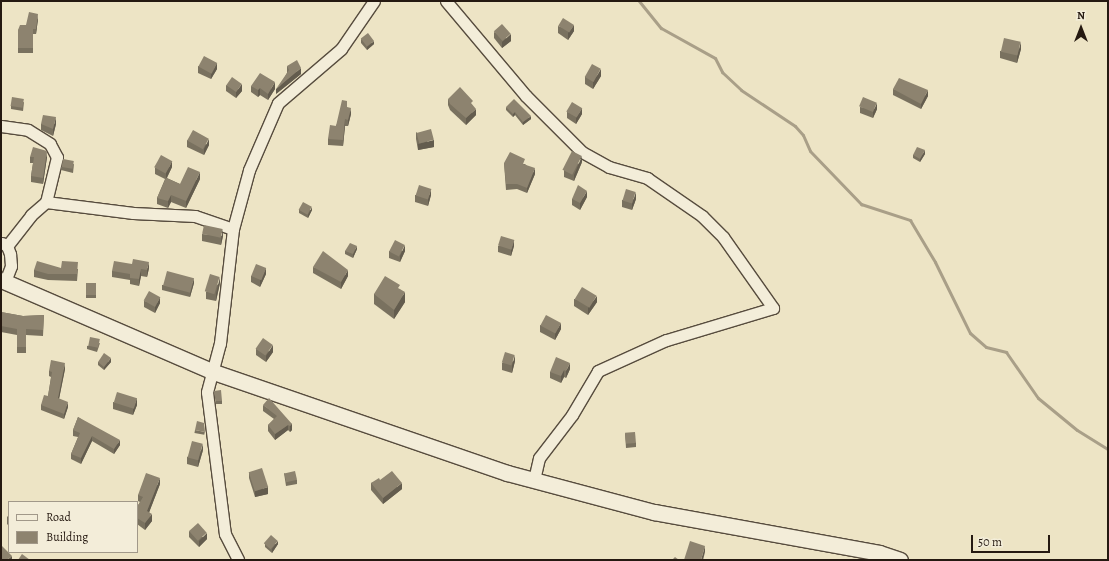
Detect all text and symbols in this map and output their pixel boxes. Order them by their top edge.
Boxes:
north arrow [1061,8,1101,48]
text: N [1077,8,1085,23]
legend [8,501,138,553]
text: Road [46,509,71,525]
scale bar [973,527,1052,553]
text: Building [46,529,88,545]
text: 50 m [978,534,1002,550]

